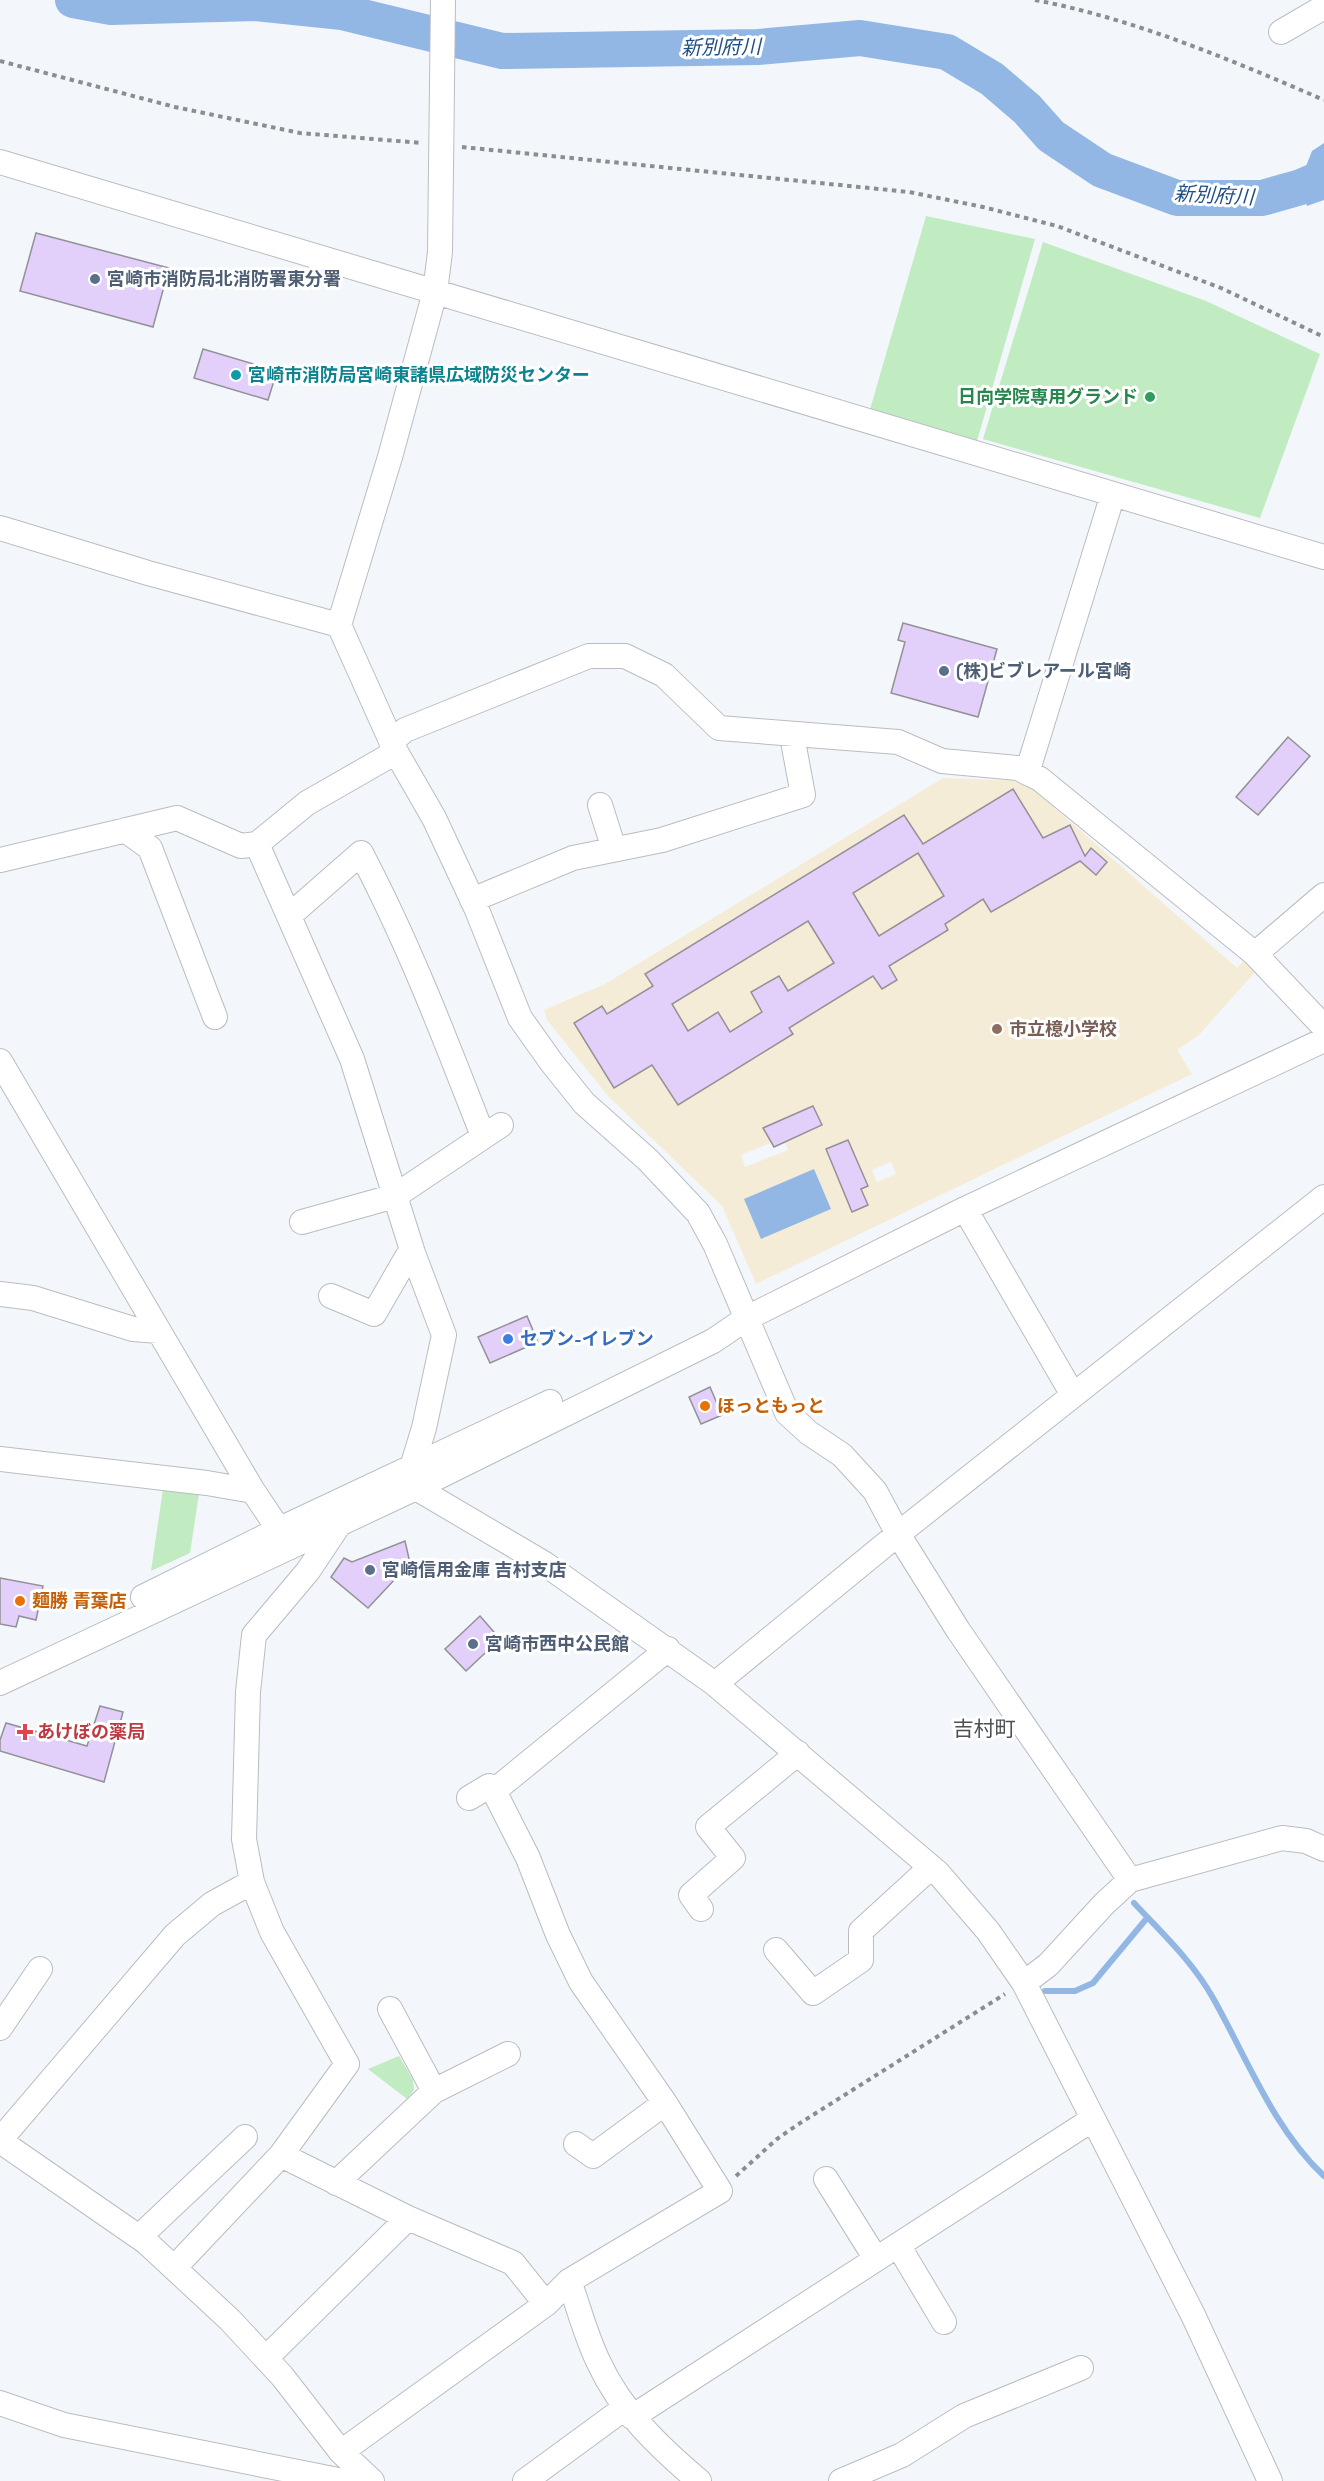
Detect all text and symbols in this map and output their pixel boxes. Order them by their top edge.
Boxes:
water label: 新別府川 [681,33,763,61]
water label: 新別府川 [1173,180,1257,210]
place label: 宮崎市消防局北消防署東分署 [107,267,341,290]
marker: 宮崎市消防局北消防署東分署 [88,272,102,286]
place label: 宮崎市消防局宮崎東諸県広域防災センター [248,363,590,386]
marker: 宮崎市消防局宮崎東諸県広域防災センター [229,368,243,382]
place label: 日向学院専用グランド [958,385,1138,408]
marker: 日向学院専用グランド [1143,390,1157,404]
place label: (株)ビブレアール宮崎 [956,659,1131,682]
marker: (株)ビブレアール宮崎 [937,664,951,678]
place label: 市立檍小学校 [1009,1017,1117,1040]
marker: 市立檍小学校 [990,1022,1004,1036]
place label: セブン-イレブン [520,1327,654,1350]
marker: セブン-イレブン [501,1332,515,1346]
place label: ほっともっと [717,1394,825,1417]
marker: ほっともっと [698,1399,712,1413]
place label: 宮崎信用金庫 吉村支店 [382,1558,567,1581]
marker: 宮崎信用金庫 吉村支店 [363,1563,377,1577]
place label: 麺勝 青葉店 [32,1589,127,1612]
marker: 麺勝 青葉店 [13,1594,27,1608]
place label: 宮崎市西中公民館 [485,1632,629,1655]
marker: 宮崎市西中公民館 [466,1637,480,1651]
district label: 吉村町 [953,1715,1016,1742]
place label: あけぼの薬局 [37,1720,145,1743]
marker: あけぼの薬局 [18,1725,32,1739]

